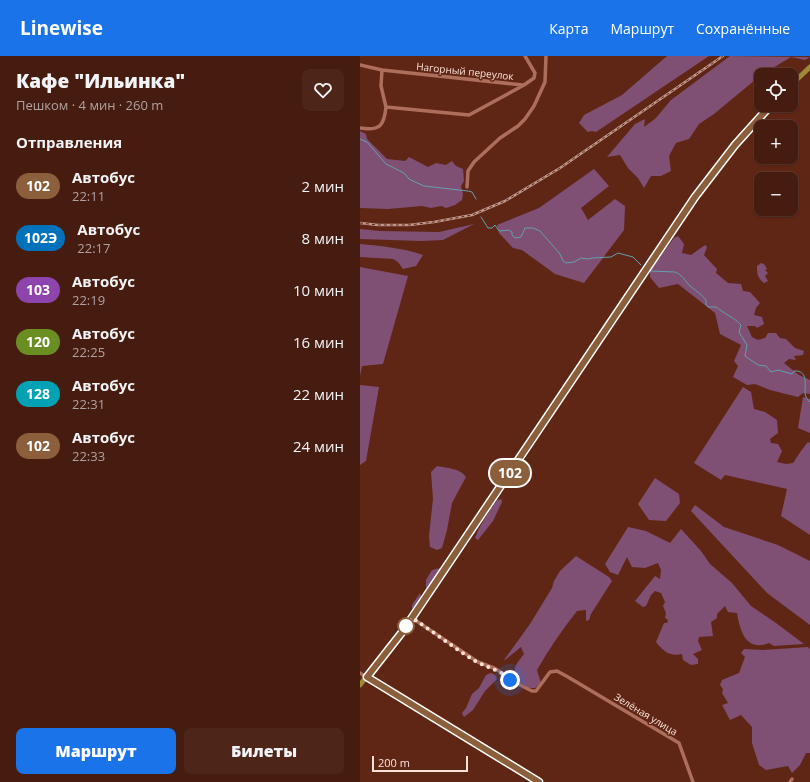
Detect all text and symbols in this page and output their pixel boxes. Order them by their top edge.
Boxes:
text: Linewise [20,15,103,41]
text: Карта [549,19,588,38]
text: Маршрут [610,19,674,38]
text: Сохранённые [696,19,790,38]
street label: Нагорный переулок [416,59,515,83]
text: Кафе "Ильинка" [16,68,185,94]
map controls [754,68,798,216]
button: locate [754,68,798,112]
button: heart [302,69,344,111]
text: Пешком · 4 мин · 260 m [16,96,163,114]
button: + [754,120,798,164]
text: Отправления [16,132,122,152]
text: Автобус [72,167,135,187]
button: − [754,172,798,216]
text: 102 [26,176,50,195]
text: 2 мин [301,176,344,196]
text: 22:11 [72,187,105,205]
text: Автобус [77,219,140,239]
text: 102Э [24,228,57,247]
text: 8 мин [301,228,344,248]
text: 22:17 [77,239,110,257]
text: Автобус [72,271,135,291]
text: 103 [26,280,50,299]
text: 10 мин [293,280,344,300]
text: 22:19 [72,291,105,309]
text: Автобус [72,323,135,343]
text: 120 [26,332,50,351]
text: 16 мин [293,332,344,352]
text: 22:25 [72,343,105,361]
text: Автобус [72,375,135,395]
text: 128 [26,384,50,403]
text: 22 мин [293,384,344,404]
text: 22:31 [72,395,105,413]
text: Автобус [72,427,135,447]
text: 102 [26,436,50,455]
text: 24 мин [293,436,344,456]
text: 22:33 [72,447,105,465]
line badge: 102 [487,460,533,486]
text: 102 [498,463,522,482]
unlabelled marker [397,617,415,635]
your location [500,670,520,690]
street label: Зелёная улица [612,690,680,738]
button: Маршрут [16,728,176,774]
button: Билеты [184,728,344,774]
scale bar [372,754,468,773]
text: 200 m [378,755,410,770]

